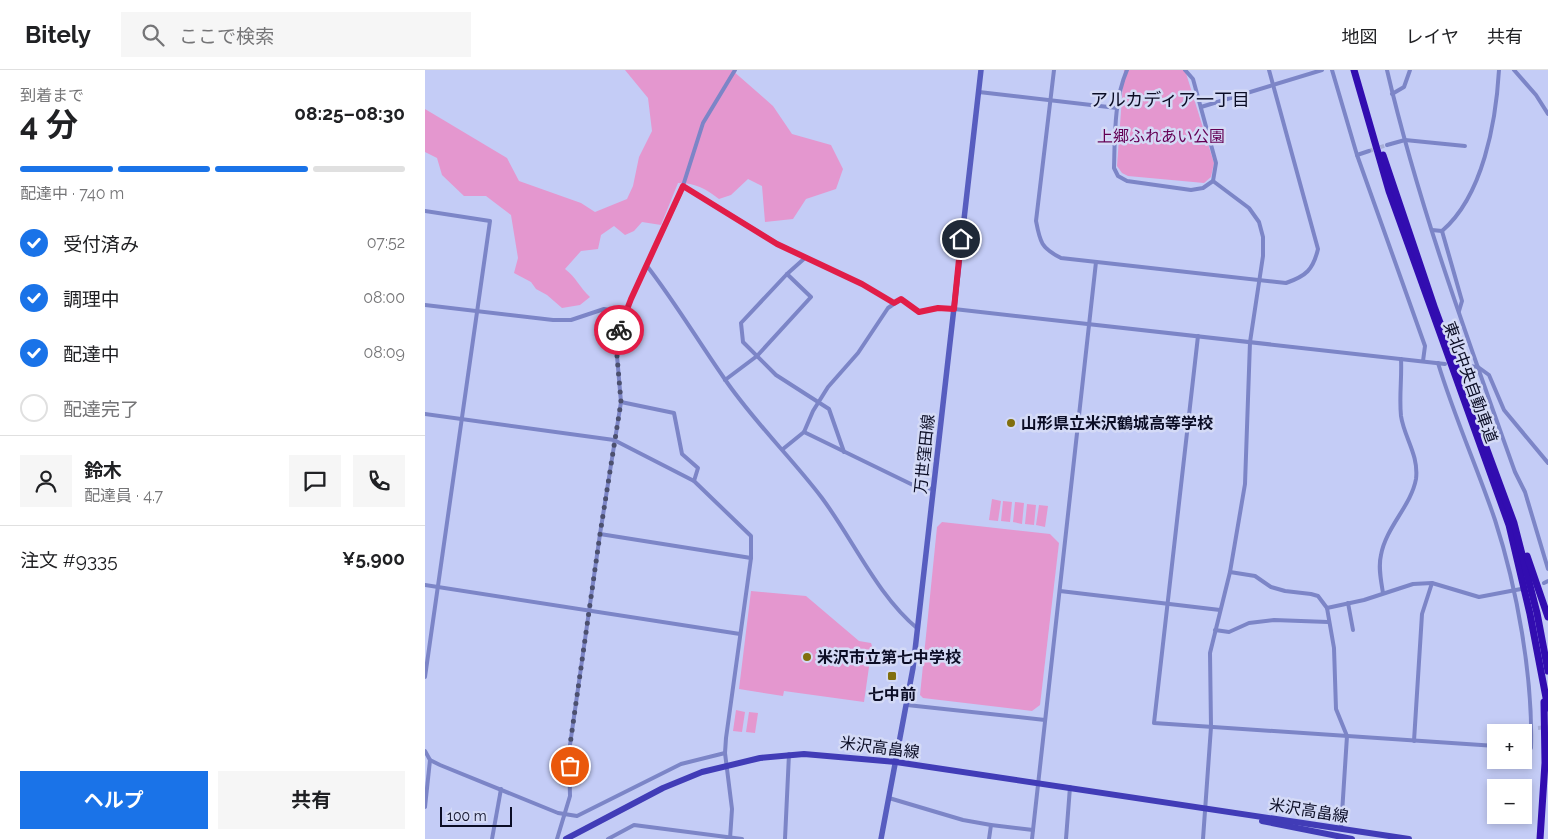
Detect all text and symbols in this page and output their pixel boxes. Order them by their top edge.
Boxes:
search box [121,12,471,57]
text: Bitely [25,20,91,49]
icon: search [139,21,167,49]
text: ここで検索 [179,25,274,47]
text: 地図 [1342,26,1378,47]
text: レイヤ [1406,26,1459,47]
text: 共有 [1487,26,1523,47]
text: 到着まで [20,86,84,105]
district label: アルカディア一丁目 [1090,89,1250,110]
text: 08:25–08:30 [294,102,405,124]
text: 4 分 [20,106,78,143]
park label: 上郷ふれあい公園 [1097,127,1225,146]
text: 配達中 · 740 m [20,184,124,203]
pin [940,218,982,260]
icon: home [947,225,975,253]
icon: check [20,229,48,257]
text: 受付済み [63,233,139,255]
text: 07:52 [367,233,405,252]
icon: check [20,284,48,312]
text: 調理中 [63,288,120,310]
text: 08:00 [363,288,405,307]
courier [594,305,644,355]
icon: bike [605,316,633,344]
street label: 東北中央自動車道 [1440,319,1501,446]
icon: check [20,339,48,367]
text: 配達中 [63,343,120,365]
text: 08:09 [364,343,405,362]
text: 配達完了 [63,398,139,420]
street label: 万世窪田線 [911,413,938,495]
place label: 山形県立米沢鶴城高等学校 [1021,414,1213,433]
marker: 山形県立米沢鶴城高等学校 [1005,417,1017,429]
button: person [20,455,72,507]
button: chat [289,455,341,507]
button: phone [353,455,405,507]
text: 鈴木 [84,459,122,481]
text: 配達員 · 4.7 [84,486,163,505]
text: ¥5,900 [342,547,405,569]
text: 注文 #9335 [20,549,118,571]
place label: 米沢市立第七中学校 [817,648,961,667]
marker: 米沢市立第七中学校 [801,651,813,663]
marker: 七中前 [886,670,898,682]
place label: 七中前 [868,685,916,704]
map controls [1487,724,1532,824]
button: + [1487,724,1532,769]
street label: 米沢高畠線 [839,733,921,762]
pin [549,745,591,787]
icon: bag [556,752,584,780]
button: ヘルプ [20,771,208,829]
button: 共有 [218,771,405,829]
button: − [1487,779,1532,824]
street label: 米沢高畠線 [1268,795,1350,826]
scale bar [440,804,513,827]
text: 100 m [447,808,487,824]

